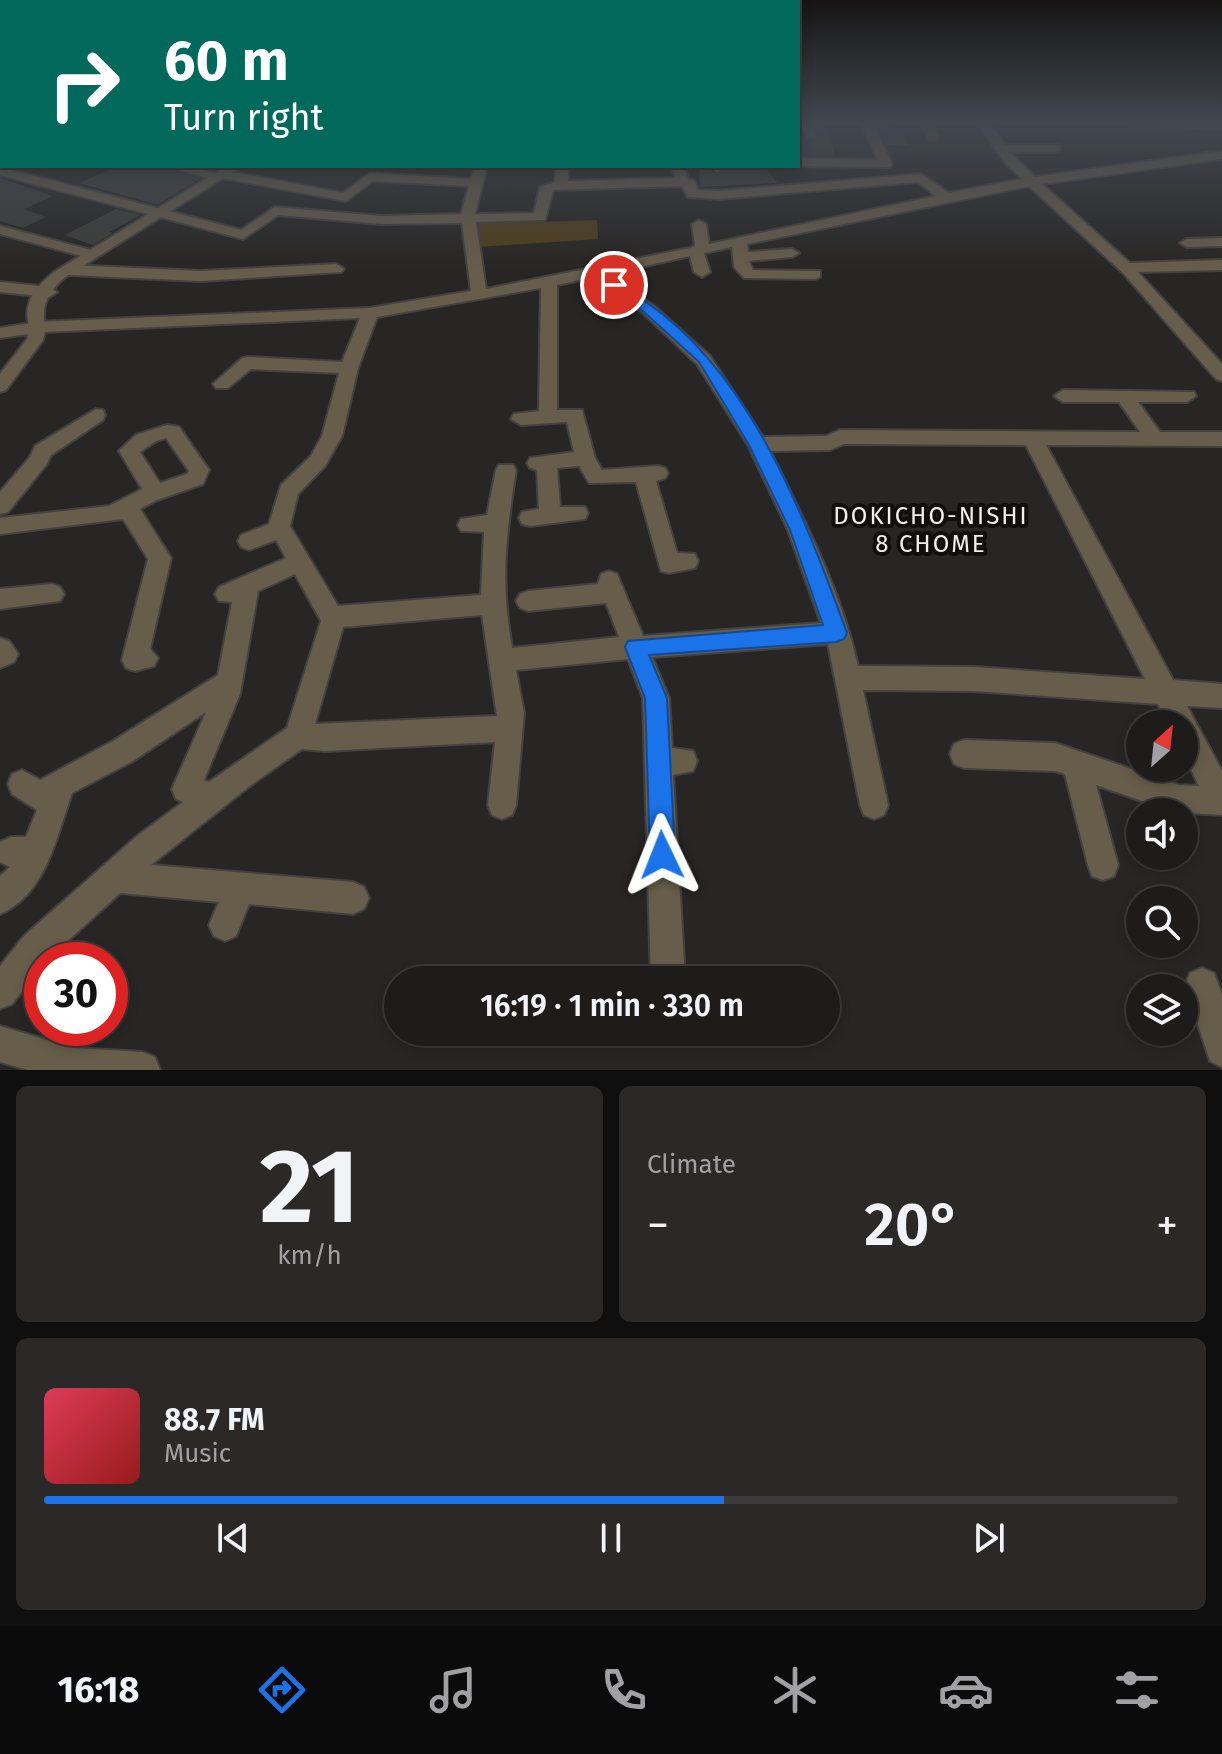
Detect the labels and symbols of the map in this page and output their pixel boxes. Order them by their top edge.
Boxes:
pin [580,251,648,319]
district label: DOKICHO-NISHI 8 CHOME [833,502,1029,558]
north arrow [1126,710,1198,782]
position arrow [620,813,704,897]
speed limit sign: 30 [24,942,128,1046]

